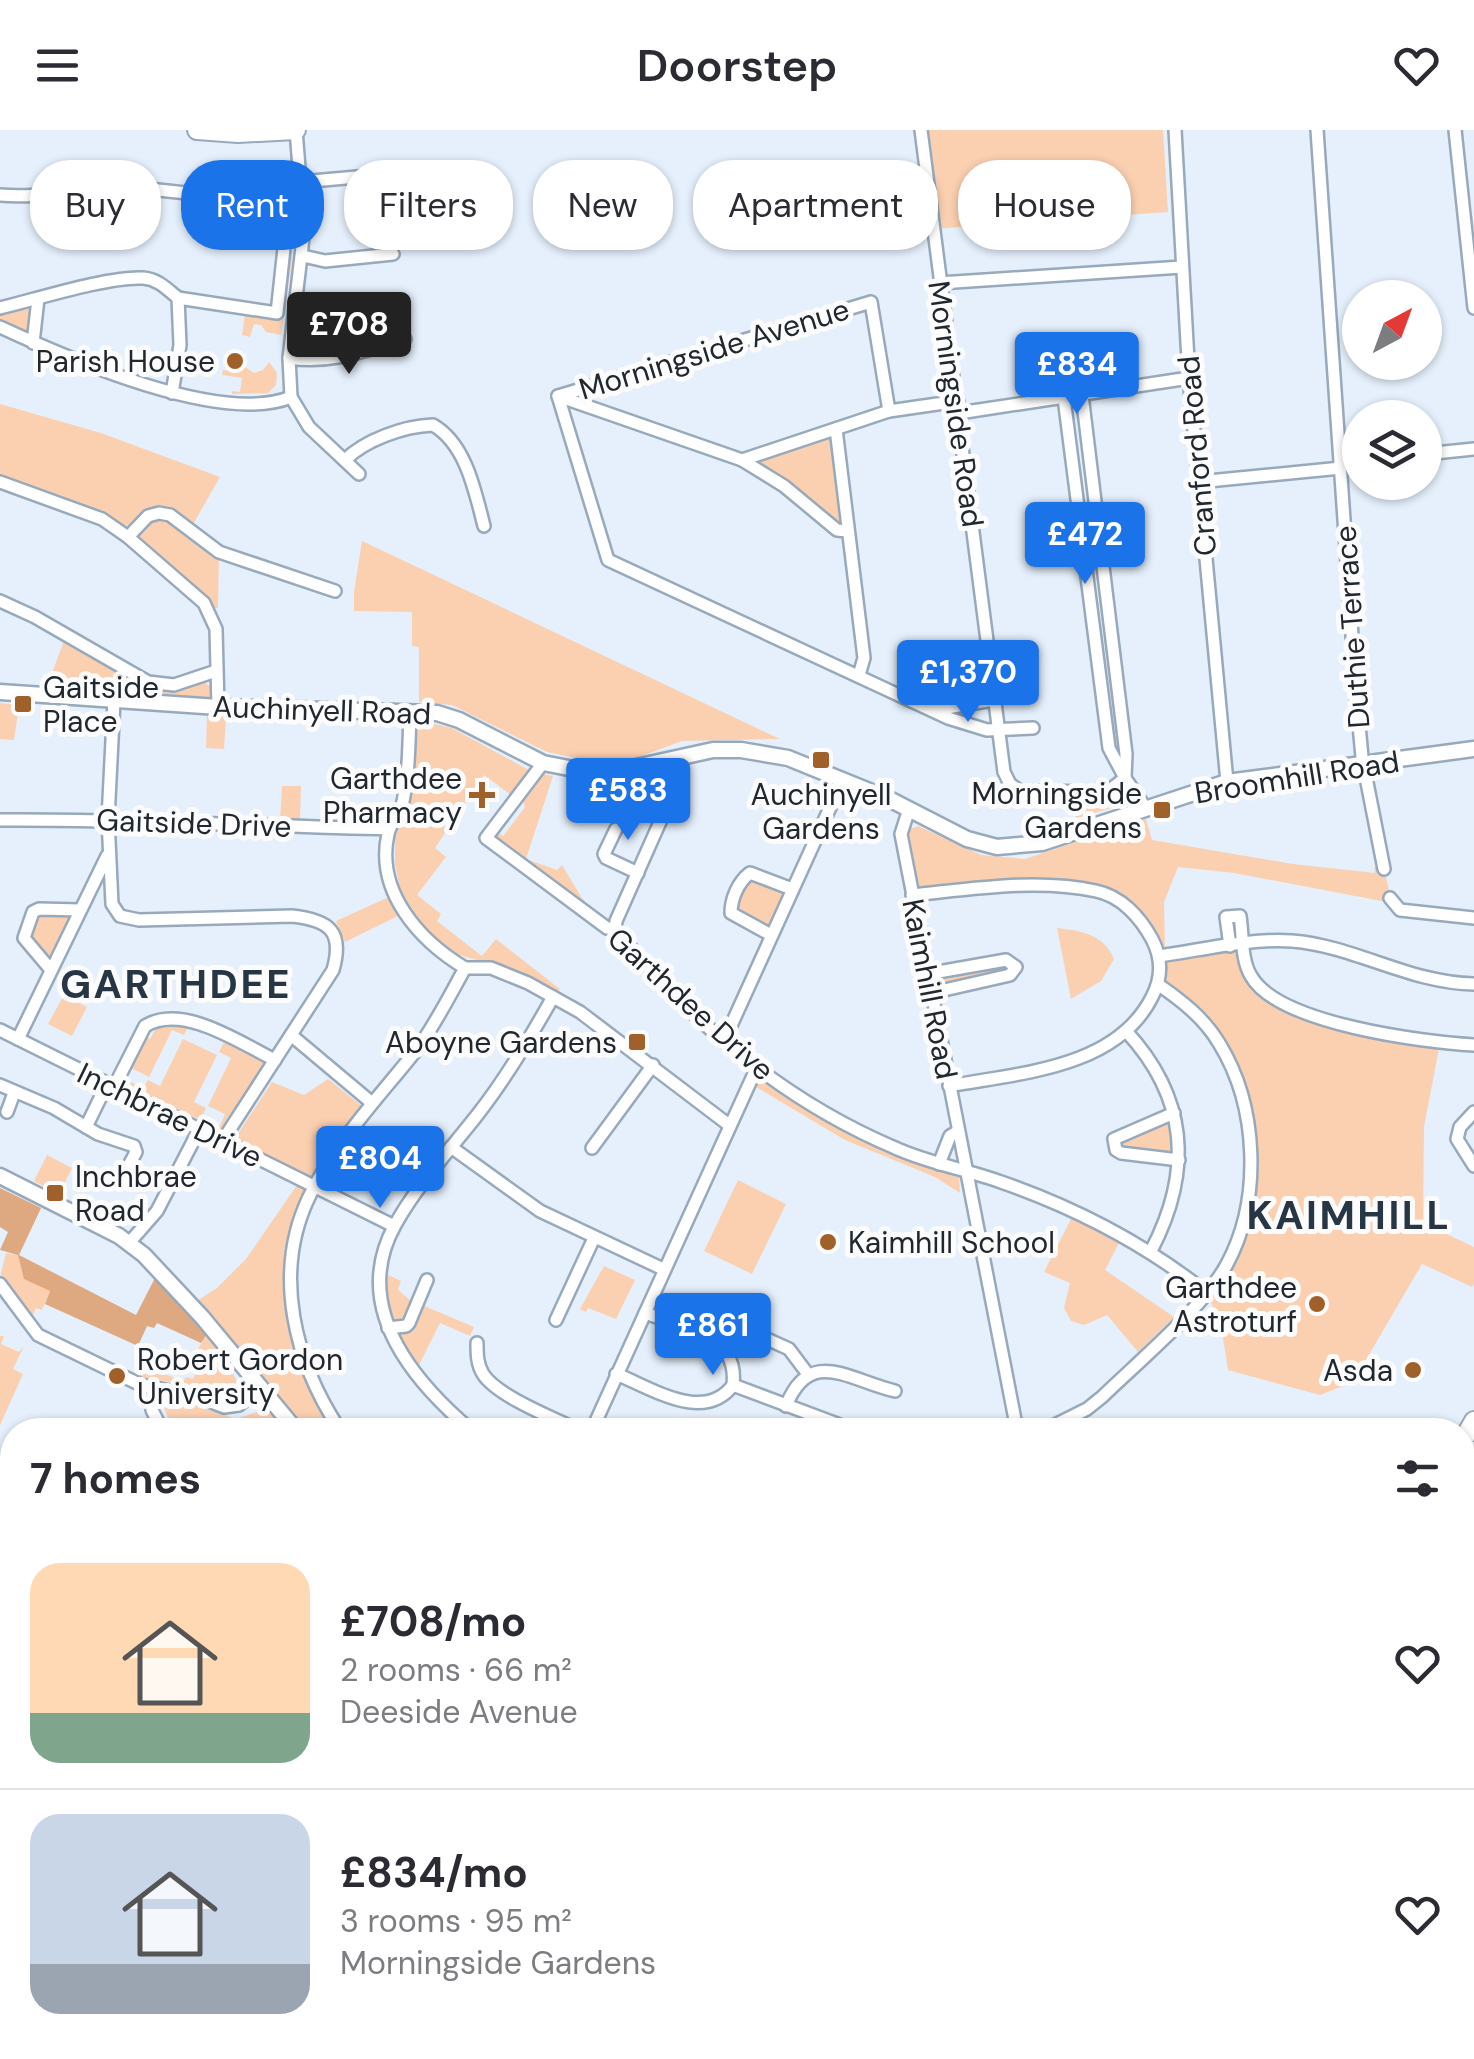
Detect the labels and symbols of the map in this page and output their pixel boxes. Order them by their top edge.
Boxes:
street label: Morningside Road [919,278,993,530]
north arrow [1342,280,1442,380]
street label: Morningside Avenue [574,289,854,409]
pin: £708 [290,292,408,377]
pin: £834 [1018,332,1136,417]
place label: Parish House [36,342,215,381]
marker: Parish House [224,350,246,372]
street label: Cranford Road [1169,354,1225,558]
pin: £472 [1026,502,1144,587]
street label: Duthie Terrace [1325,524,1379,730]
pin: £1,370 [887,640,1049,725]
place label: Gaitside Place [43,668,159,741]
street label: Auchinyell Road [212,687,432,733]
marker: Gaitside Place [12,693,34,715]
street label: Broomhill Road [1192,742,1402,812]
marker: Auchinyell Gardens [810,749,832,771]
pin: £583 [569,758,687,843]
place label: Garthdee Pharmacy [323,759,462,832]
place label: Morningside Gardens [971,774,1142,847]
place label: Auchinyell Gardens [751,775,891,848]
marker: Garthdee Pharmacy [471,784,493,806]
marker: Morningside Gardens [1151,799,1173,821]
street label: Gaitside Drive [96,800,292,846]
street label: Kaimhill Road [893,896,967,1082]
street label: Garthdee Drive [600,919,782,1089]
district label: GARTHDEE [60,958,292,1010]
place label: Aboyne Gardens [385,1023,617,1062]
marker: Aboyne Gardens [626,1031,648,1053]
street label: Inchbrae Drive [71,1053,269,1177]
pin: £804 [321,1126,439,1211]
place label: Inchbrae Road [75,1157,197,1230]
marker: Inchbrae Road [44,1182,66,1204]
district label: KAIMHILL [1247,1189,1451,1241]
place label: Kaimhill School [848,1223,1055,1262]
marker: Kaimhill School [817,1231,839,1253]
place label: Garthdee Astroturf [1165,1268,1297,1341]
pin: £861 [654,1293,772,1378]
marker: Garthdee Astroturf [1306,1293,1328,1315]
place label: Robert Gordon University [137,1340,343,1413]
place label: Asda [1323,1351,1393,1390]
marker: Asda [1402,1359,1424,1381]
marker: Robert Gordon University [106,1365,128,1387]

